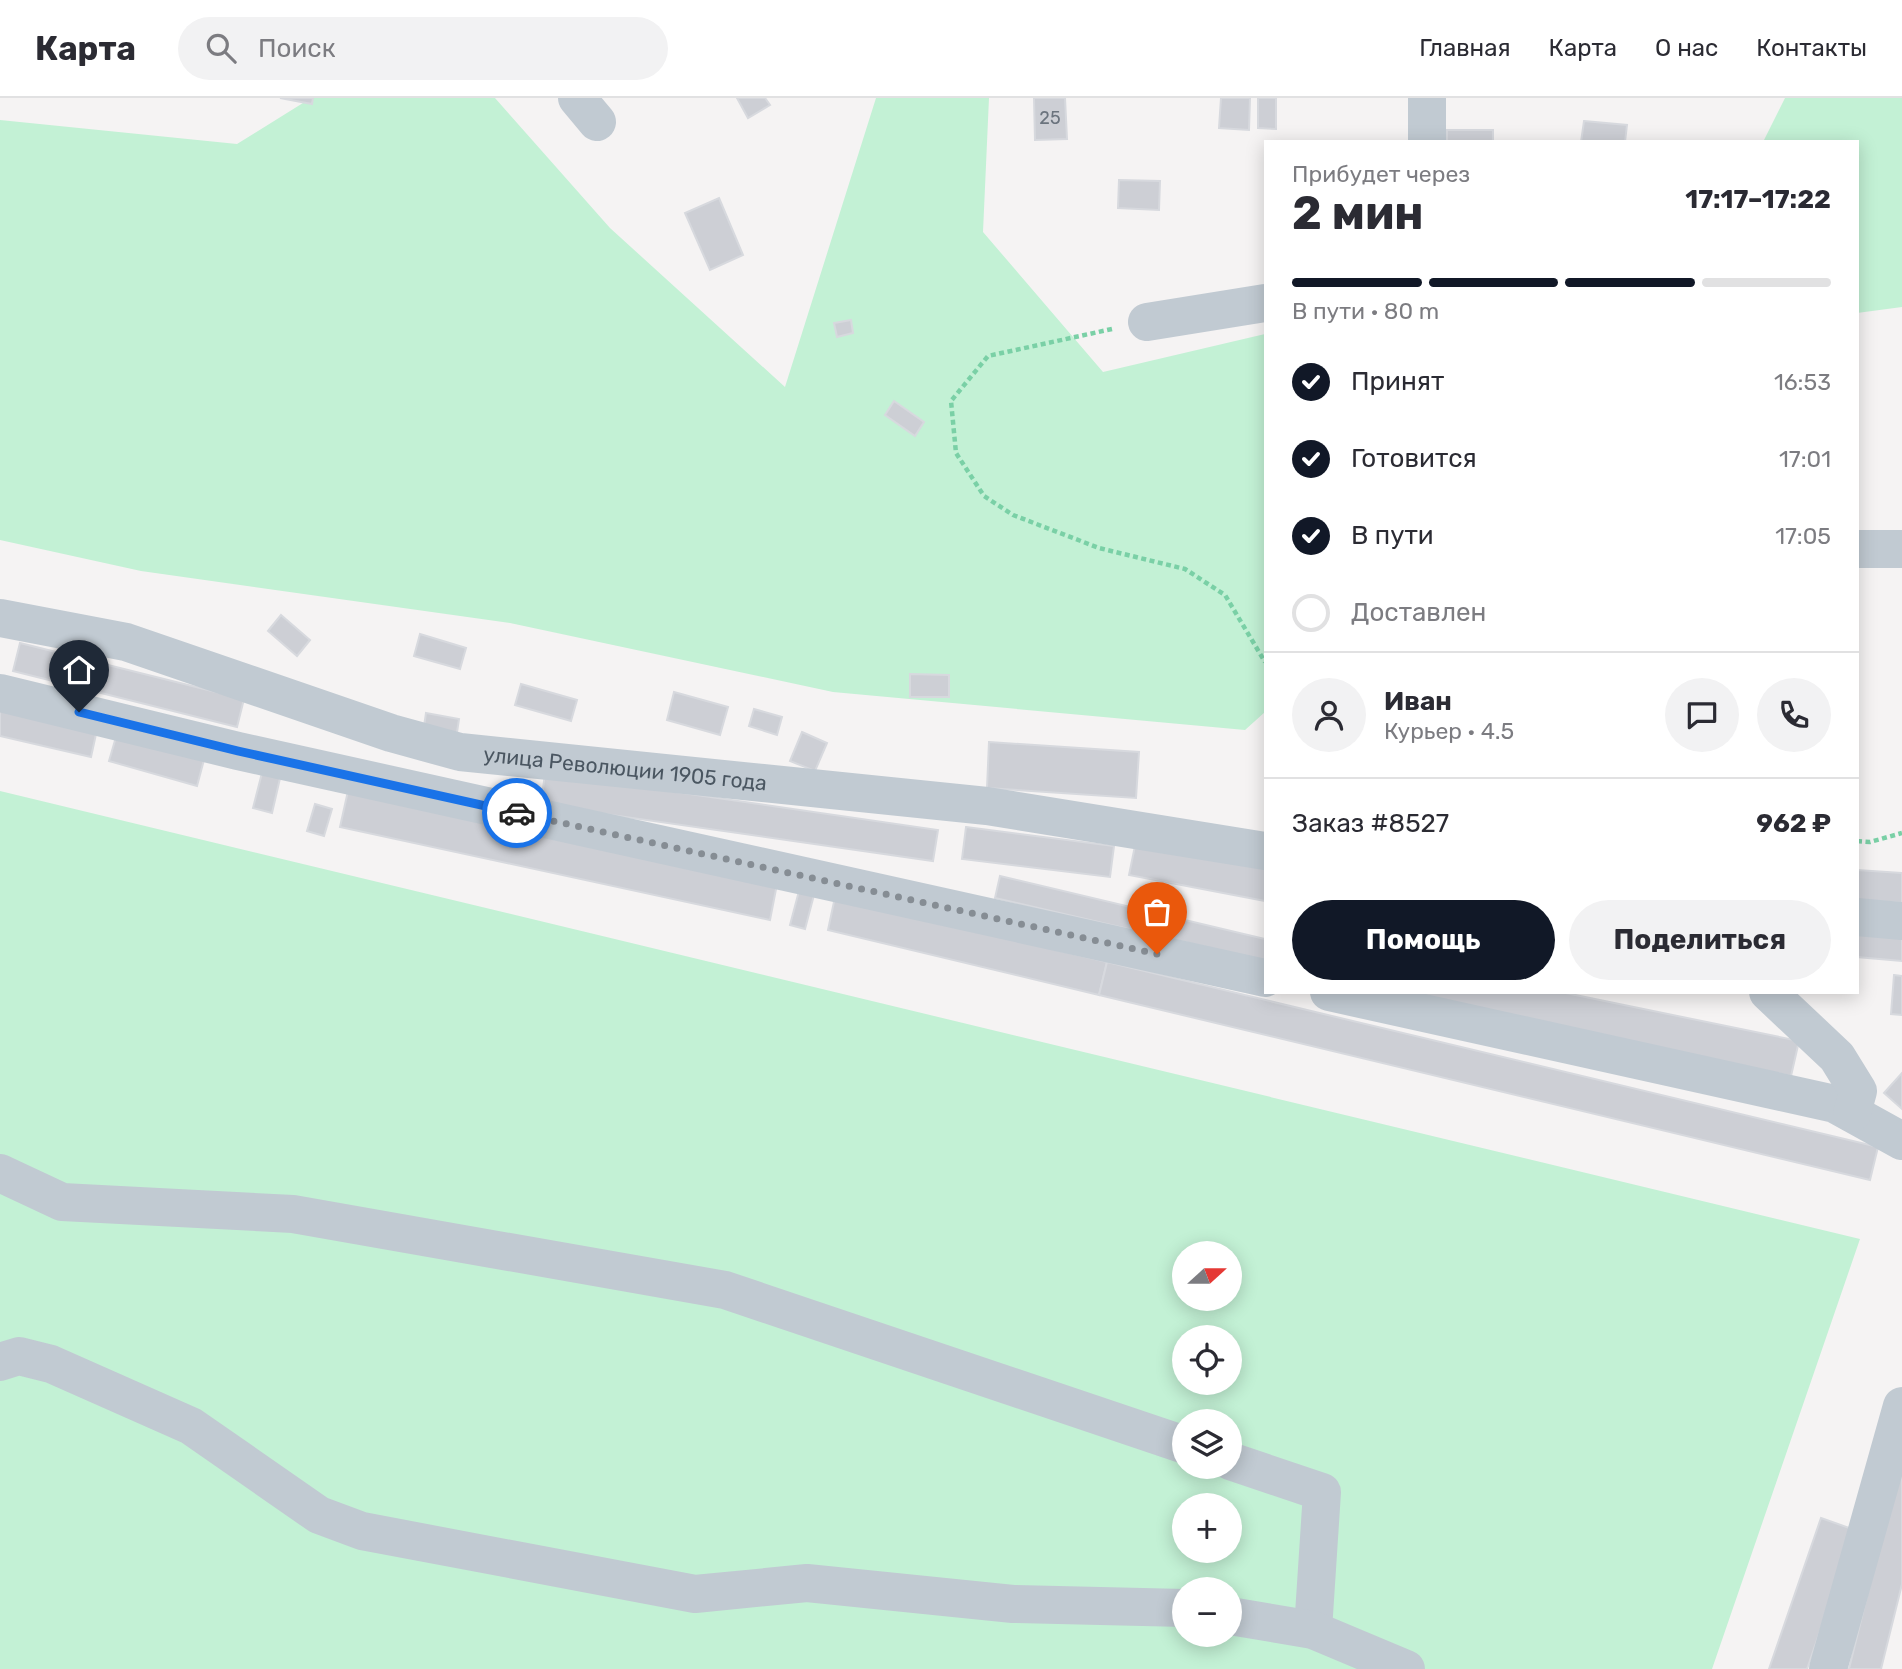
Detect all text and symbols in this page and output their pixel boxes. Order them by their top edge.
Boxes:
search box [178,17,668,80]
text: Карта [35,29,136,68]
icon: search [202,29,240,67]
text: Поиск [258,33,336,64]
text: Главная [1419,34,1511,62]
text: Карта [1549,34,1617,62]
text: О нас [1655,34,1718,62]
text: Контакты [1756,34,1867,62]
house number: 25 [1039,107,1061,129]
text: Прибудет через [1292,160,1470,188]
text: 17:17–17:22 [1685,184,1831,215]
text: 2 мин [1292,186,1424,241]
text: В пути · 80 m [1292,297,1439,325]
icon: check [1292,363,1330,401]
text: Принят [1351,366,1444,397]
text: 16:53 [1774,368,1831,396]
icon: check [1292,440,1330,478]
text: Готовится [1351,443,1477,474]
text: 17:01 [1779,445,1831,473]
icon: check [1292,517,1330,555]
text: В пути [1351,520,1434,551]
text: 17:05 [1775,522,1831,550]
text: Доставлен [1351,597,1486,628]
pin [49,640,109,712]
icon: home [60,651,98,689]
button: person [1292,678,1366,752]
button: chat [1665,678,1739,752]
button: phone [1757,678,1831,752]
text: Иван [1384,686,1452,717]
text: Курьер · 4.5 [1384,717,1514,745]
street label: улица Революции 1905 года [482,741,768,795]
courier [482,778,552,848]
icon: car [498,794,536,832]
text: Заказ #8527 [1292,808,1449,839]
text: 962 ₽ [1756,808,1831,839]
pin [1127,882,1187,954]
icon: bag [1138,893,1176,931]
button: Помощь [1292,900,1555,980]
button: Поделиться [1569,900,1831,980]
north arrow [1172,1241,1242,1311]
map controls [1172,1241,1242,1647]
button: locate [1172,1325,1242,1395]
button: layers [1172,1409,1242,1479]
button: + [1172,1493,1242,1563]
button: − [1172,1577,1242,1647]

